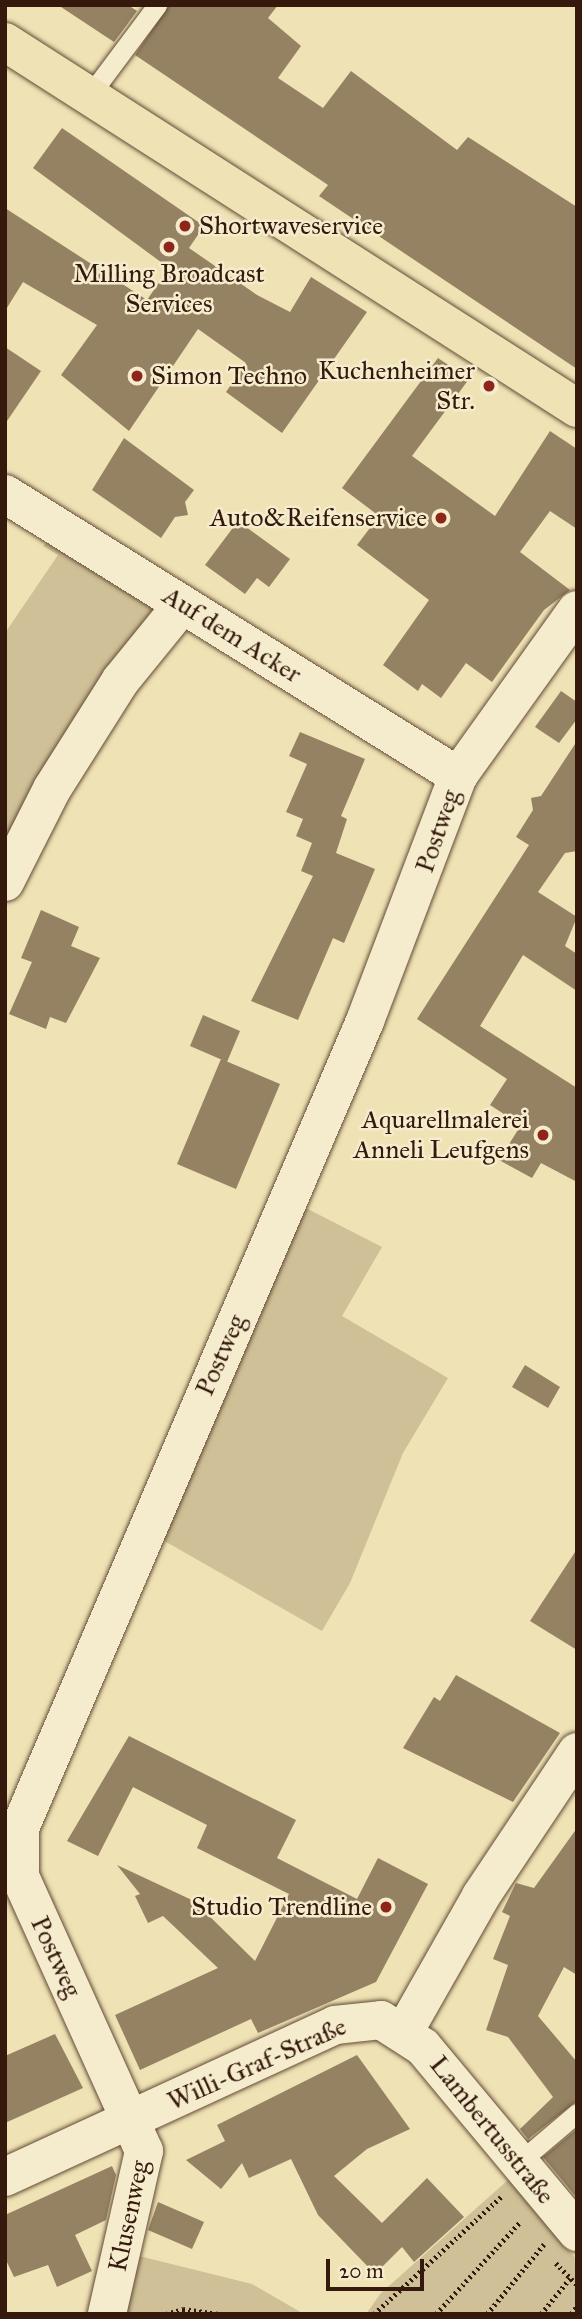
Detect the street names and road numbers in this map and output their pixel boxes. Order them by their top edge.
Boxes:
street label: Auf dem Acker [157,580,307,690]
street label: Postweg [409,785,467,877]
street label: Postweg [189,1309,253,1401]
street label: Postweg [24,1911,88,2003]
street label: Willi-Graf-Straße [163,2011,351,2117]
street label: Lambertusstraße [423,2050,561,2210]
street label: Klusenweg [102,2157,156,2275]

